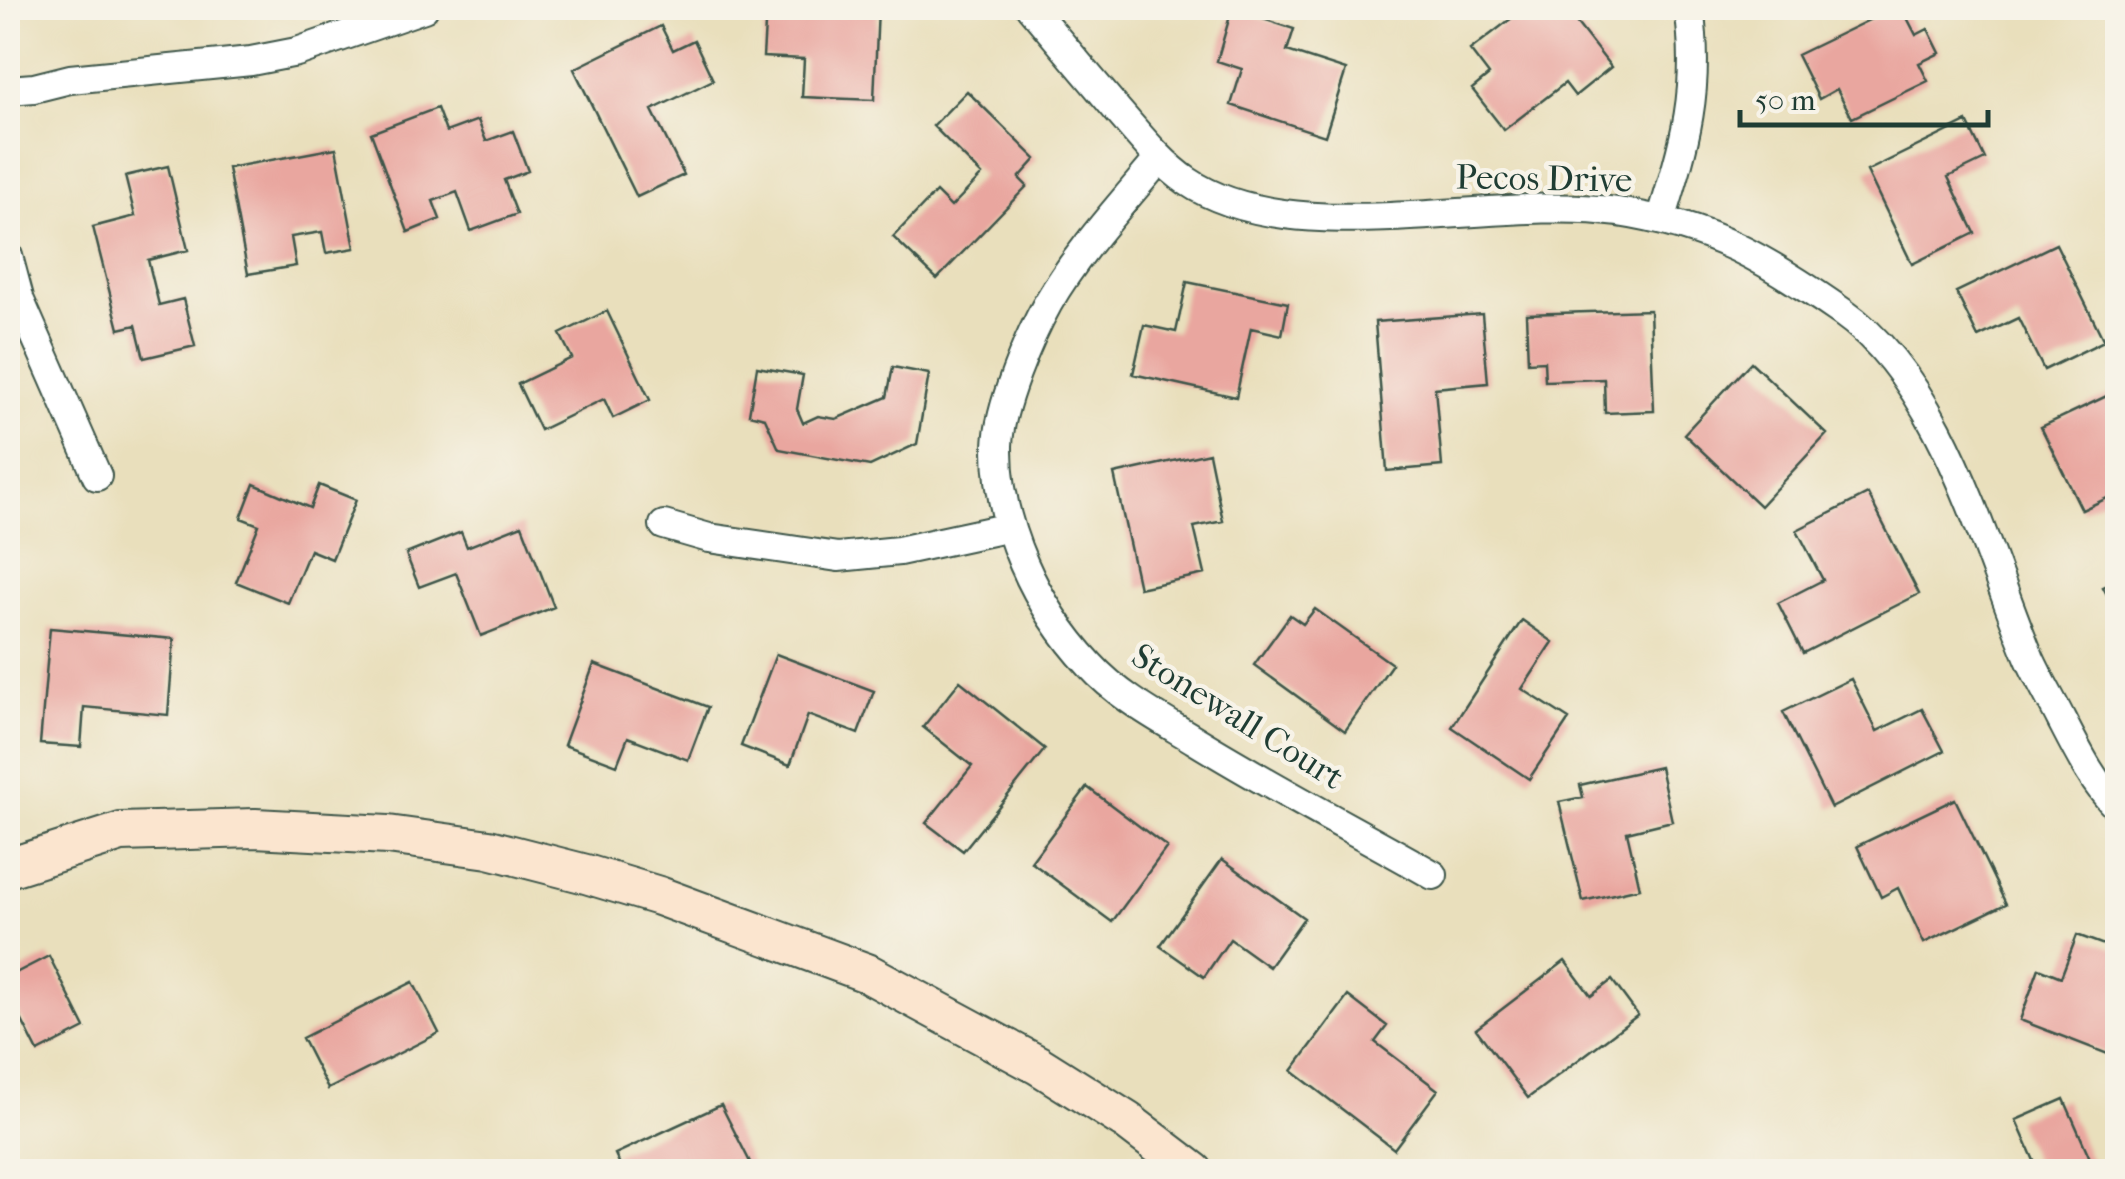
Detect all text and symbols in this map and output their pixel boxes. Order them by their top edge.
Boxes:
scale bar [1740,65,1988,127]
text: 50 m [1755,83,1816,118]
street label: Pecos Drive [1455,156,1633,201]
street label: Stonewall Court [1124,635,1352,798]

